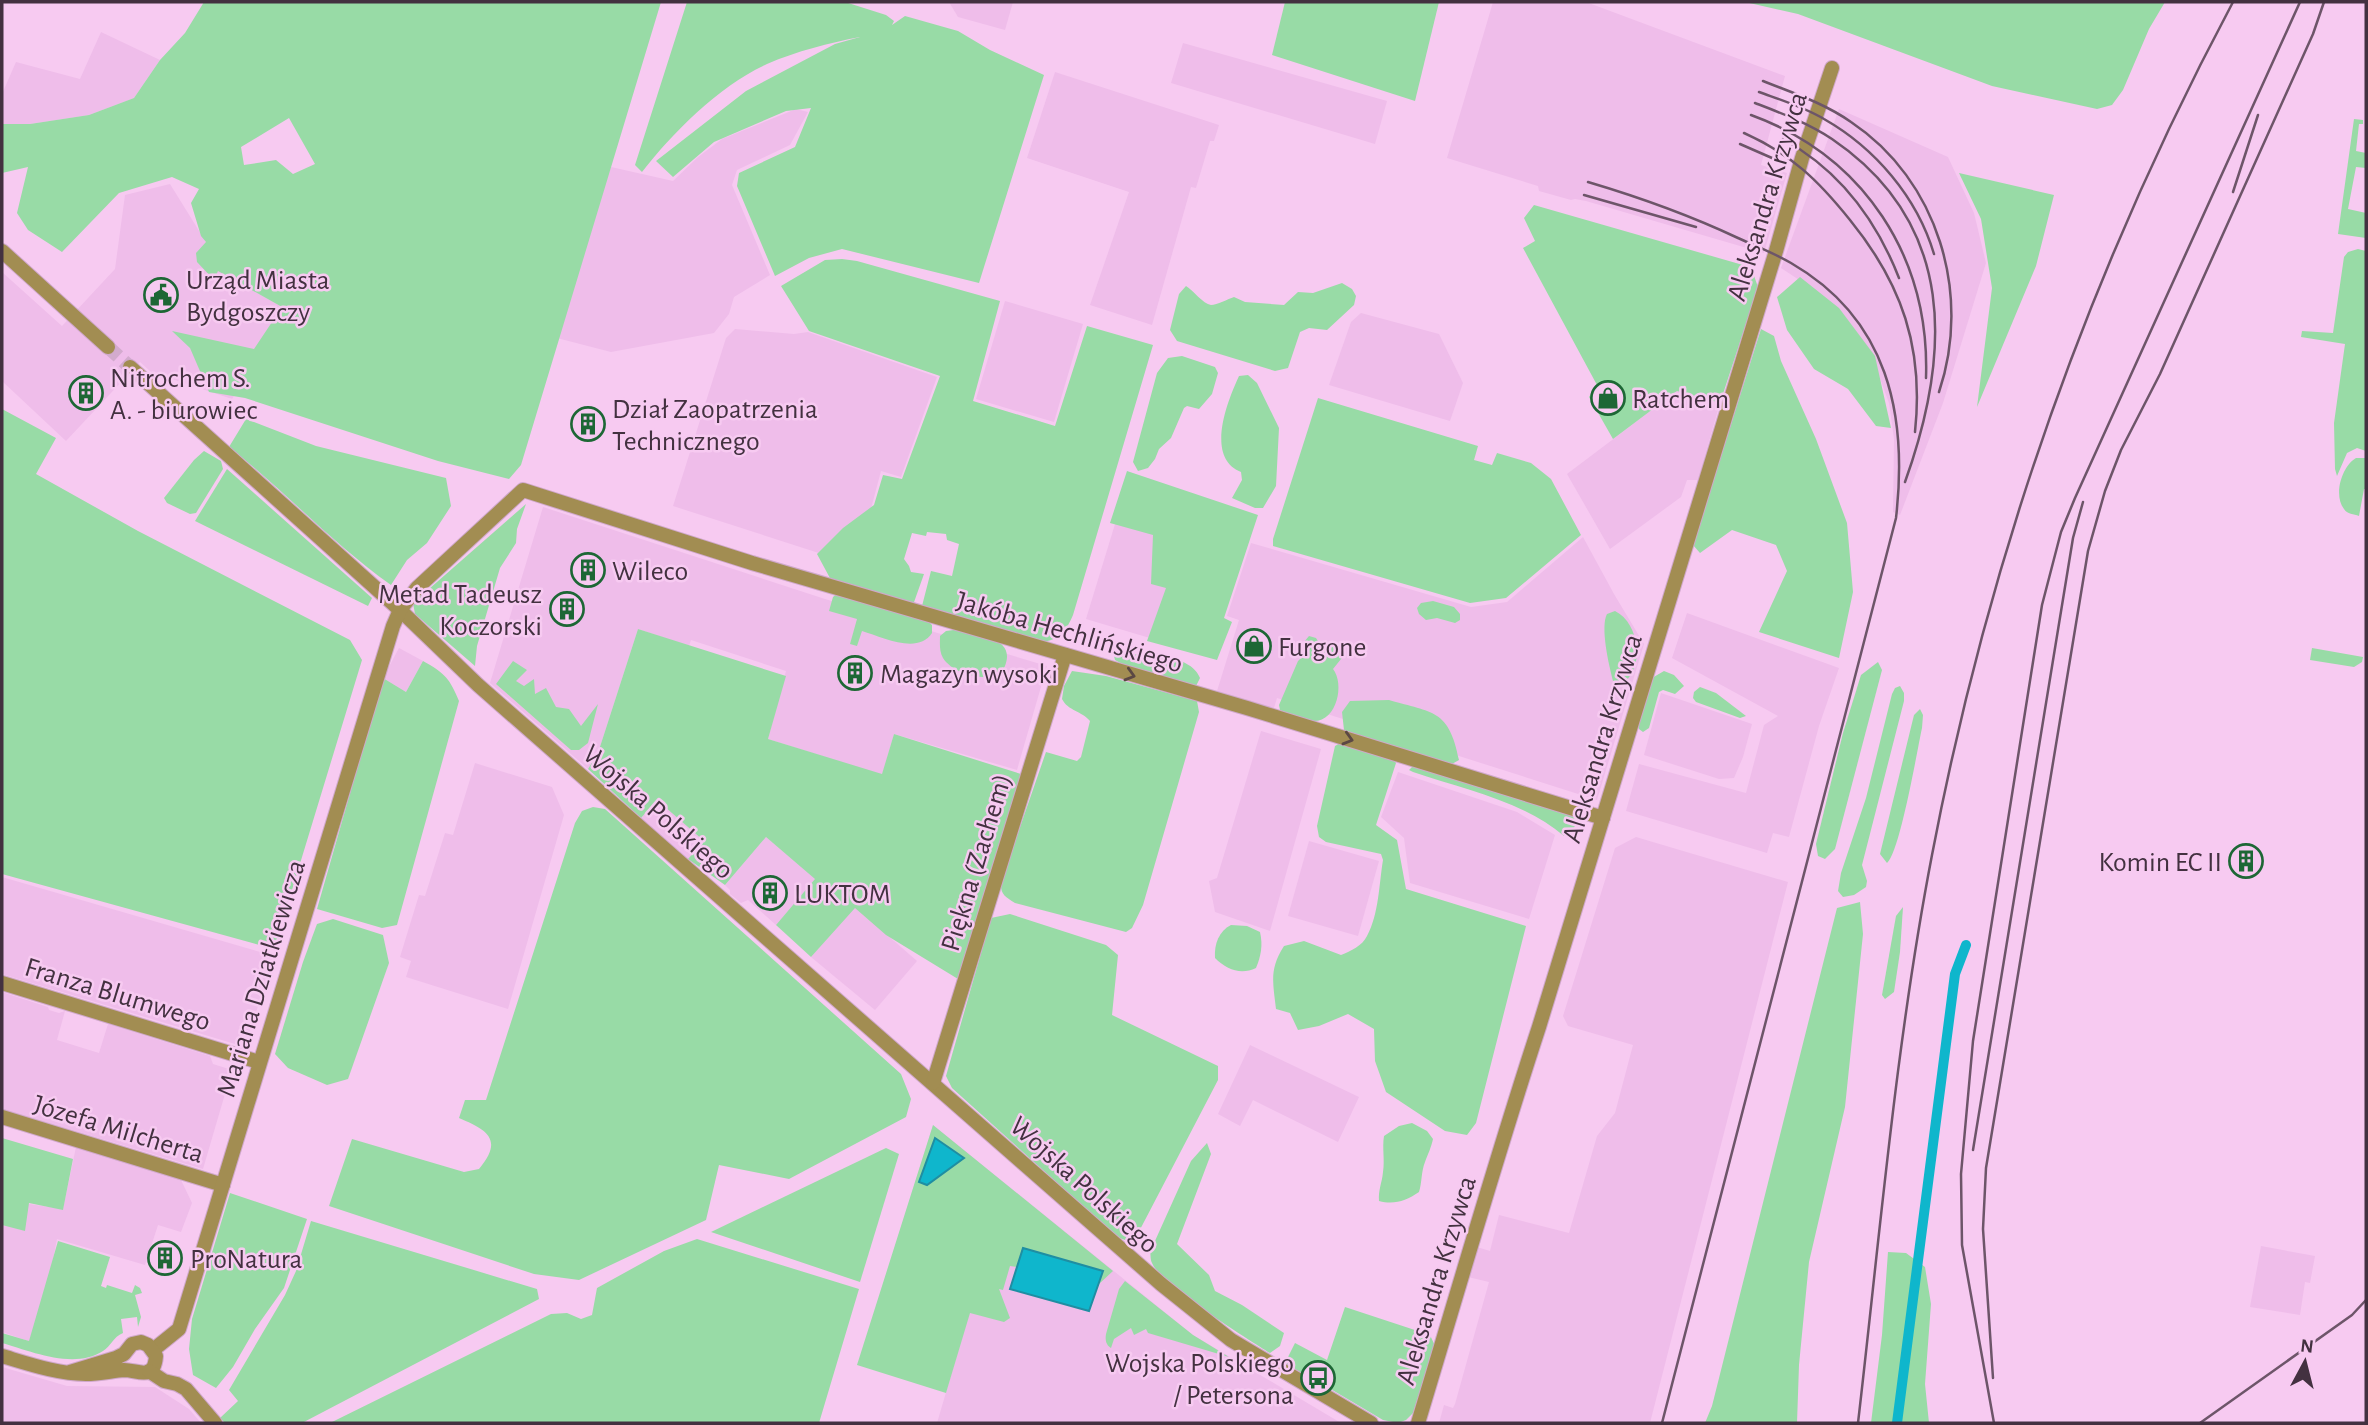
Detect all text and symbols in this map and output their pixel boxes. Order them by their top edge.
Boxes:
street label: Aleksandra Krzywca [1723,89,1813,304]
place label: Urząd Miasta Bydgoszczy [186,267,330,327]
public building icon: Urząd Miasta Bydgoszczy [142,276,180,314]
place label: Nitrochem S. A. - biurowiec [110,365,258,425]
building icon: Nitrochem S. A. - biurowiec [67,374,105,412]
shop icon: Ratchem [1589,379,1627,417]
place label: Ratchem [1632,386,1729,414]
place label: Dział Zaopatrzenia Technicznego [612,396,818,456]
building icon: Dział Zaopatrzenia Technicznego [569,405,607,443]
building icon: Wileco [569,551,607,589]
place label: Wileco [612,558,688,586]
place label: Metad Tadeusz Koczorski [378,581,542,641]
street label: Jakóba Hechlińskiego [953,587,1186,679]
building icon: Metad Tadeusz Koczorski [548,590,586,628]
shop icon: Furgone [1235,627,1273,665]
street label: Aleksandra Krzywca [1558,631,1648,846]
place label: Furgone [1278,634,1366,662]
building icon: Magazyn wysoki [836,654,874,692]
place label: Magazyn wysoki [880,661,1058,689]
one-way arrow [1124,666,1136,681]
one-way arrow [1342,731,1354,746]
street label: Wojska Polskiego [577,740,738,885]
street label: Piękna (Zachem) [937,771,1017,955]
building icon: Komin EC II [2227,842,2265,880]
place label: Komin EC II [2098,849,2222,877]
street label: Mariana Dziatkiewicza [212,857,311,1101]
building icon: LUKTOM [751,874,789,912]
place label: LUKTOM [794,881,891,909]
street label: Franza Blumwego [21,953,214,1036]
street label: Józefa Milcherta [30,1091,207,1169]
street label: Wojska Polskiego [1004,1112,1163,1259]
street label: Aleksandra Krzywca [1392,1173,1482,1388]
building icon: ProNatura [146,1239,184,1277]
place label: ProNatura [190,1246,303,1274]
north arrow [2270,1327,2340,1397]
text: N [2299,1336,2315,1357]
place label: Wojska Polskiego / Petersona [1105,1350,1294,1410]
bus stop icon: Wojska Polskiego / Petersona [1299,1359,1337,1397]

